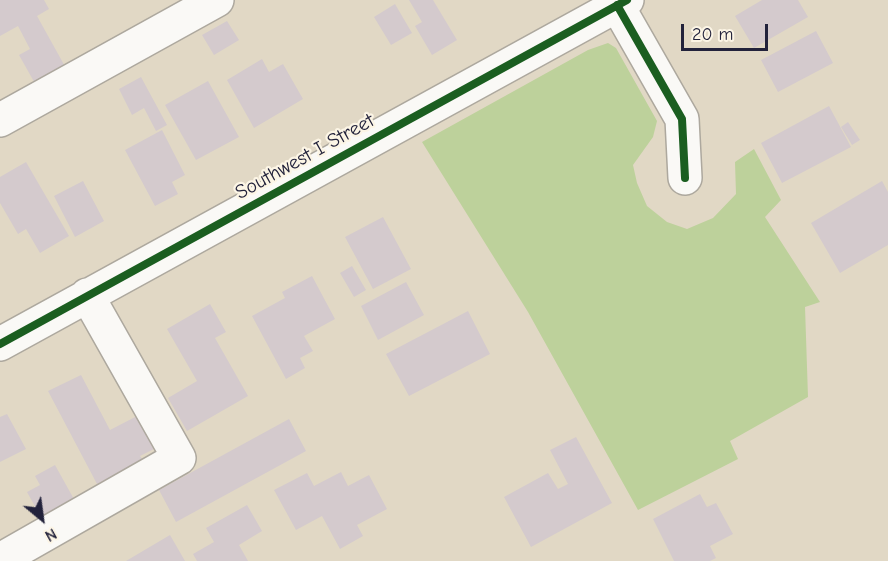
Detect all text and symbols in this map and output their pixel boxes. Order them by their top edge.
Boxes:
scale bar [684,12,771,50]
text: 20 m [692,24,733,45]
street label: Southwest I Street [231,109,379,205]
north arrow [12,489,72,549]
text: N [42,524,60,545]

